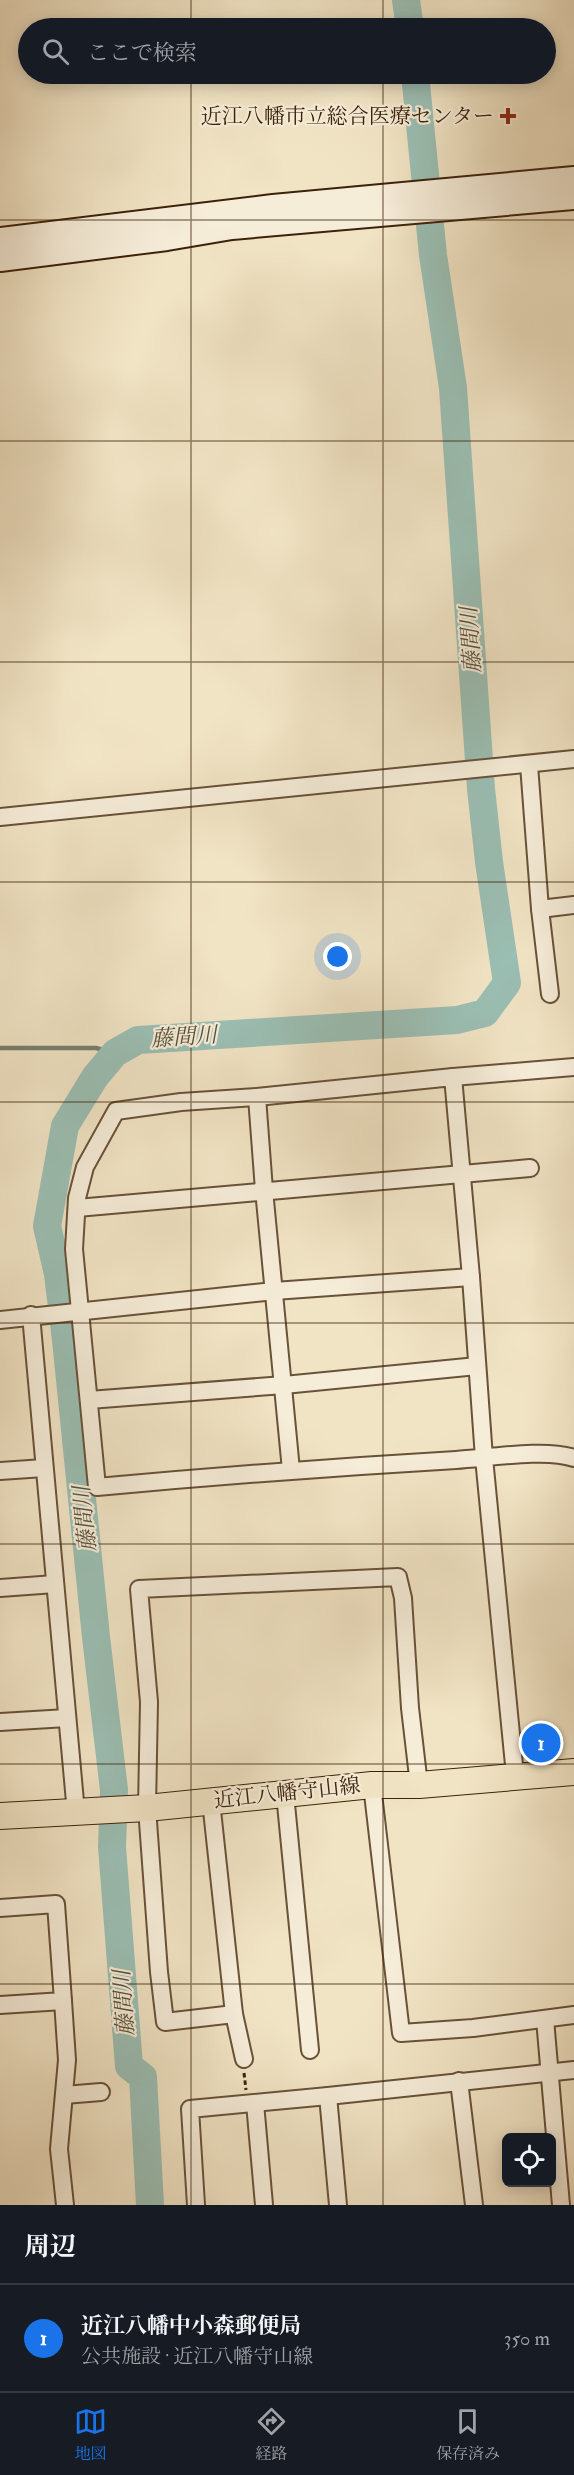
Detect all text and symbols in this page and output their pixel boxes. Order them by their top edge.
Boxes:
search box [18,18,556,84]
icon: search [39,35,72,68]
text: ここで検索 [87,39,197,67]
place label: 近江八幡市立総合医療センター [201,103,494,130]
marker: 近江八幡市立総合医療センター [499,107,517,125]
water label: 藤間川 [455,604,487,674]
your location [323,942,352,971]
water label: 藤間川 [150,1021,220,1053]
water label: 藤間川 [67,1483,102,1553]
pin: 1 [522,1720,560,1766]
street label: 近江八幡守山線 [212,1772,362,1814]
water label: 藤間川 [108,1967,140,2037]
map controls [502,2133,556,2187]
button: locate [502,2133,556,2187]
text: 周辺 [24,2231,76,2263]
text: 近江八幡中小森郵便局 [81,2312,301,2340]
text: 1 [40,2326,47,2351]
text: 350 m [504,2326,550,2351]
text: 公共施設 · 近江八幡守山線 [81,2344,313,2369]
tab: 地図 [74,2405,107,2464]
tab: 経路 [255,2405,288,2464]
tab: 保存済み [436,2405,500,2464]

